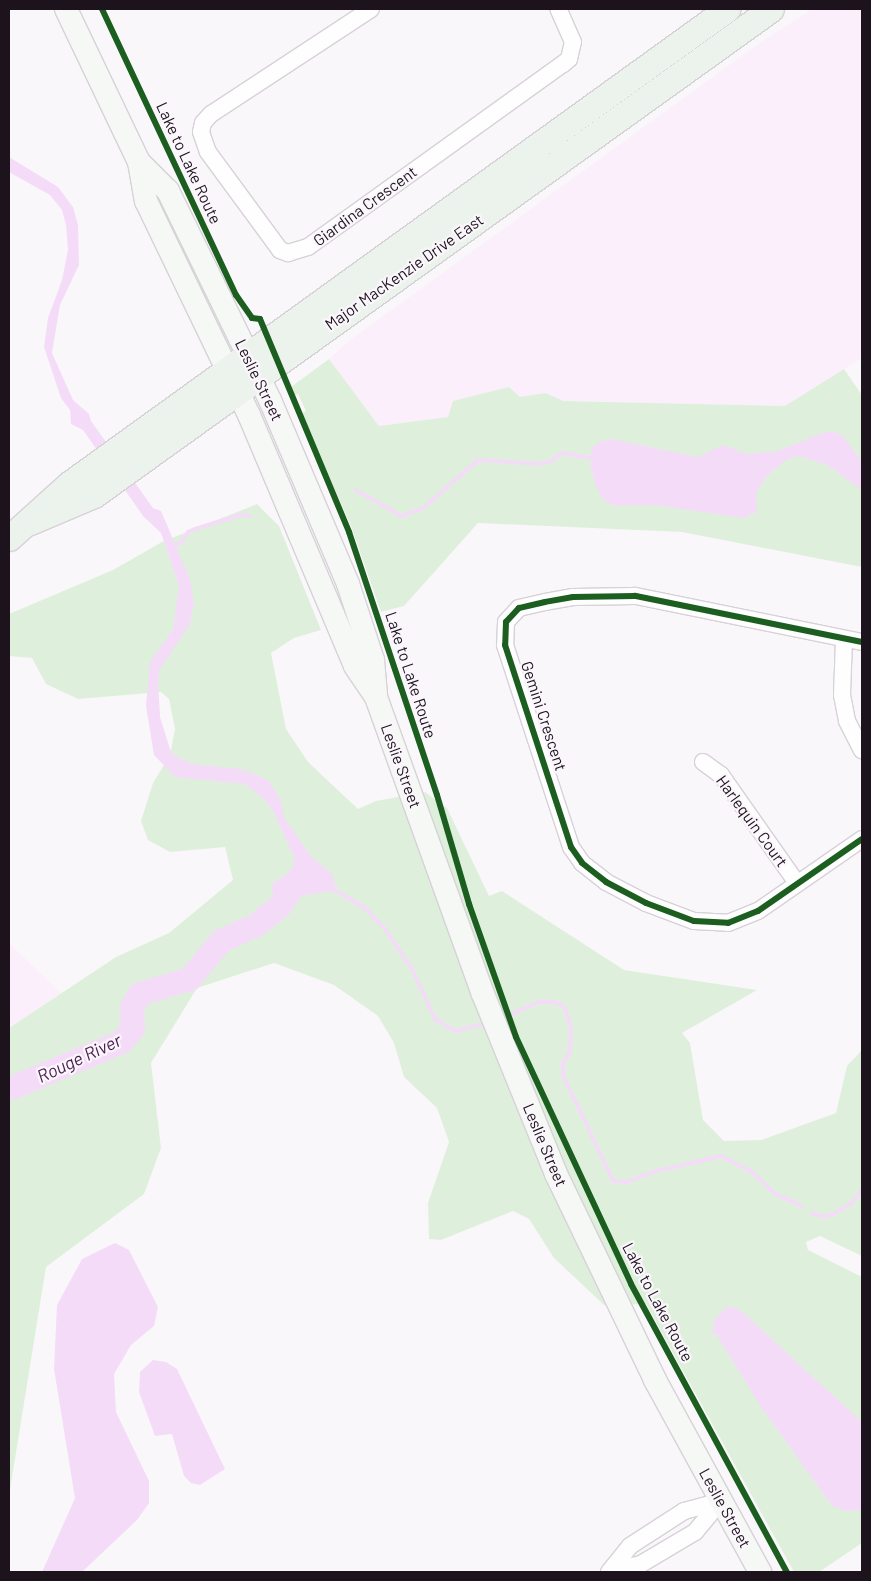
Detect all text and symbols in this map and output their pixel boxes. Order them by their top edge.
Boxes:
street label: Lake to Lake Route [152,99,226,227]
street label: Giardina Crescent [309,162,421,250]
street label: Major MacKenzie Drive East [321,210,487,334]
street label: Leslie Street [231,336,287,424]
street label: Lake to Lake Route [381,609,441,741]
street label: Gemini Crescent [517,659,571,773]
street label: Leslie Street [377,721,425,811]
street label: Harlequin Court [712,771,792,871]
water label: Rouge River [33,1029,125,1087]
street label: Leslie Street [519,1101,571,1189]
street label: Lake to Lake Route [619,1239,697,1365]
street label: Leslie Street [695,1465,755,1551]

